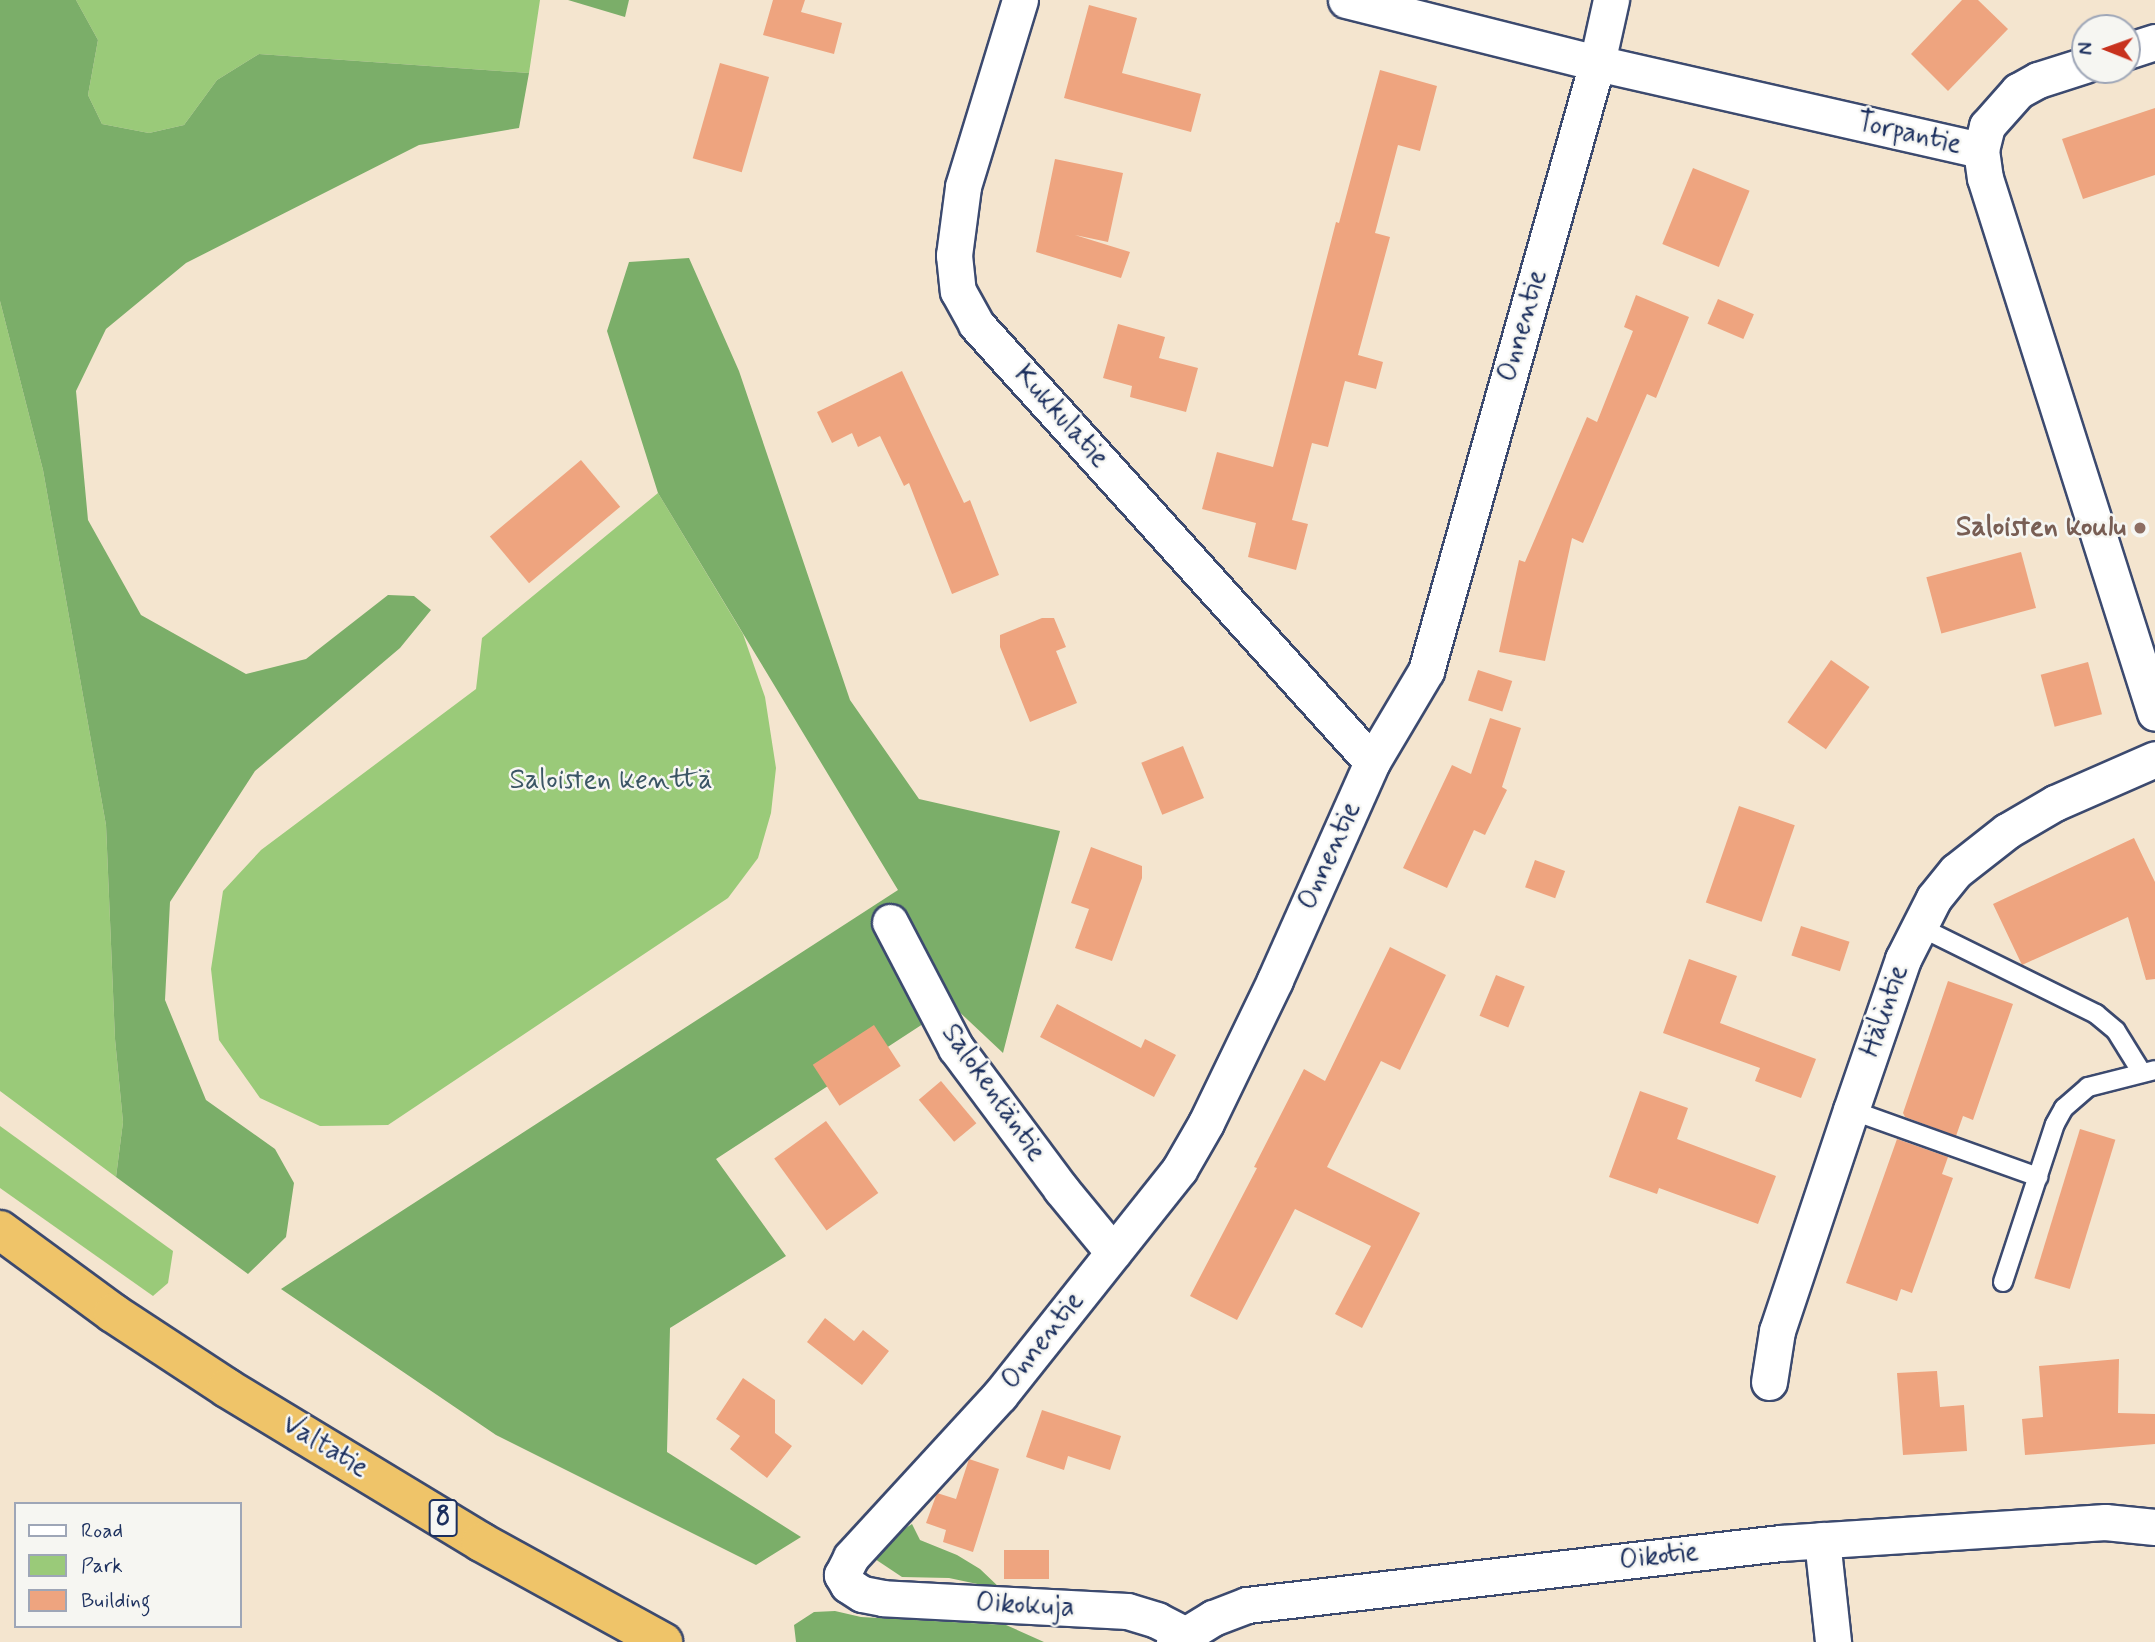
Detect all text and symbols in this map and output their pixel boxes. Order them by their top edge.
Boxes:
north arrow [2071,14,2141,84]
text: N [2074,42,2099,55]
street label: Torpantie [1853,106,1965,162]
street label: Onnentie [1491,266,1555,386]
street label: Kukkulatie [1006,359,1116,475]
place label: Saloisten koulu [1959,511,2126,545]
marker: Saloisten koulu [2132,520,2148,536]
park label: Saloisten kenttä [514,764,708,798]
street label: Onnentie [1291,797,1369,915]
street label: Hälintie [1854,961,1916,1061]
street label: Salokentäntie [933,1018,1053,1168]
street label: Onnentie [994,1285,1092,1397]
street label: Valtatie [276,1408,374,1486]
road number: 8 [427,1496,459,1540]
legend [14,1502,242,1628]
text: Road [81,1517,123,1545]
street label: Oikotie [1617,1535,1701,1579]
text: Park [81,1552,123,1580]
text: Building [81,1587,151,1615]
street label: Oikokuja [975,1587,1075,1625]

